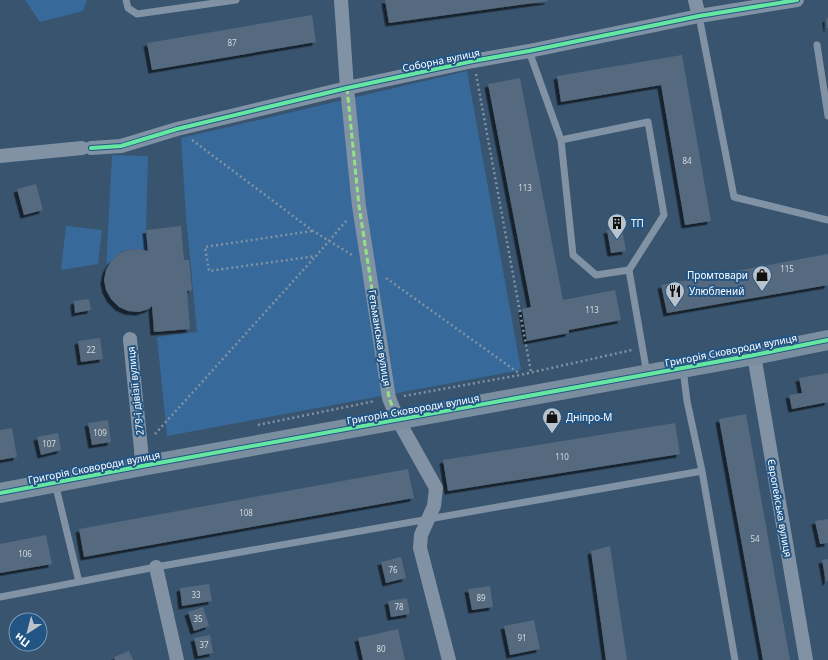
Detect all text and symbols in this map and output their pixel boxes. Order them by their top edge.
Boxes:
house number: 87 [227,37,237,48]
street label: Соборна вулиця [401,45,481,75]
house number: 84 [682,155,692,166]
house number: 113 [518,182,532,193]
building icon: ТП [606,212,628,240]
place label: ТП [631,216,644,230]
house number: 115 [780,263,794,274]
shop icon: Промтовари [751,264,773,292]
place label: Промтовари [687,268,748,282]
restaurant icon: Улюблений [664,280,686,308]
place label: Улюблений [689,284,744,298]
street label: Гетьманська вулиця [365,289,395,387]
house number: 113 [585,304,599,315]
street label: Григорія Сковороди вулиця [664,330,798,370]
house number: 22 [86,344,96,355]
street label: 279-ї дівізії вулиця [123,346,147,436]
street label: Григорія Сковороди вулиця [346,390,480,428]
shop icon: Днiпро-М [541,406,563,434]
place label: Днiпро-М [566,410,612,424]
house number: 109 [93,427,107,438]
house number: 107 [42,438,56,449]
street label: Григорія Сковороди вулиця [27,447,161,487]
house number: 110 [555,451,569,462]
street label: Європейська вулиця [764,458,796,558]
house number: 108 [239,507,253,518]
house number: 54 [750,533,760,544]
house number: 106 [18,548,32,559]
house number: 76 [388,564,398,575]
house number: 33 [191,589,201,600]
house number: 89 [476,592,486,603]
house number: 78 [394,601,404,612]
north arrow [8,612,48,652]
house number: 35 [193,613,203,624]
text: Пн [11,630,33,651]
house number: 91 [517,632,527,643]
house number: 37 [199,639,209,650]
house number: 80 [376,643,386,654]

